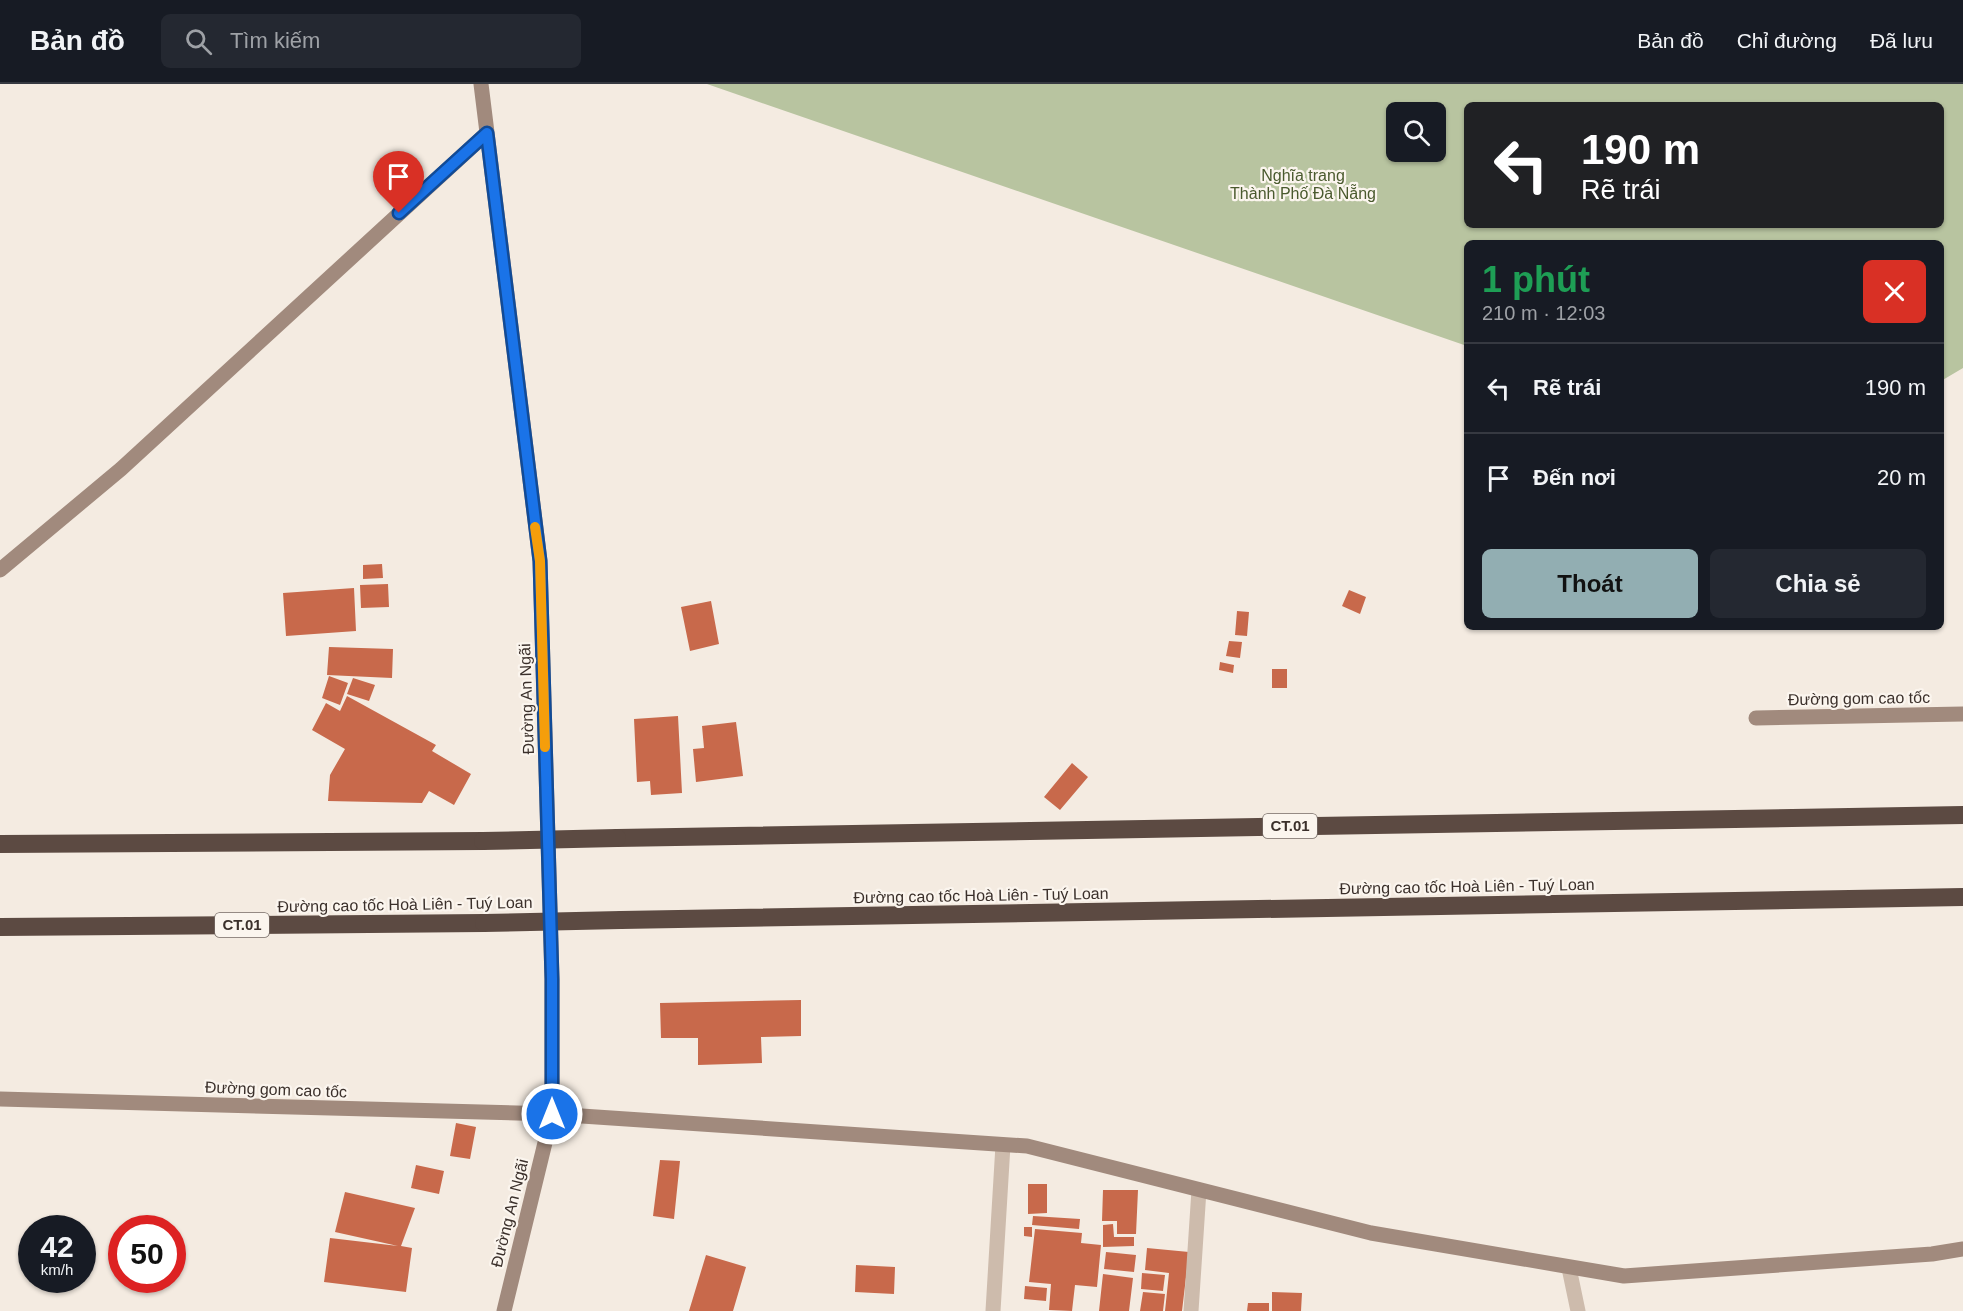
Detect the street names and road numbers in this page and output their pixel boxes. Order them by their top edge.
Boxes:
street label: Đường An Ngãi [516,643,537,755]
street label: Đường gom cao tốc [1788,689,1930,708]
road number: CT.01 [1263,814,1317,838]
street label: Đường cao tốc Hoà Liên - Tuý Loan [1339,876,1595,897]
street label: Đường cao tốc Hoà Liên - Tuý Loan [853,885,1109,906]
street label: Đường cao tốc Hoà Liên - Tuý Loan [277,894,533,915]
road number: CT.01 [215,913,269,937]
street label: Đường gom cao tốc [205,1079,347,1100]
street label: Đường An Ngãi [488,1157,531,1269]

